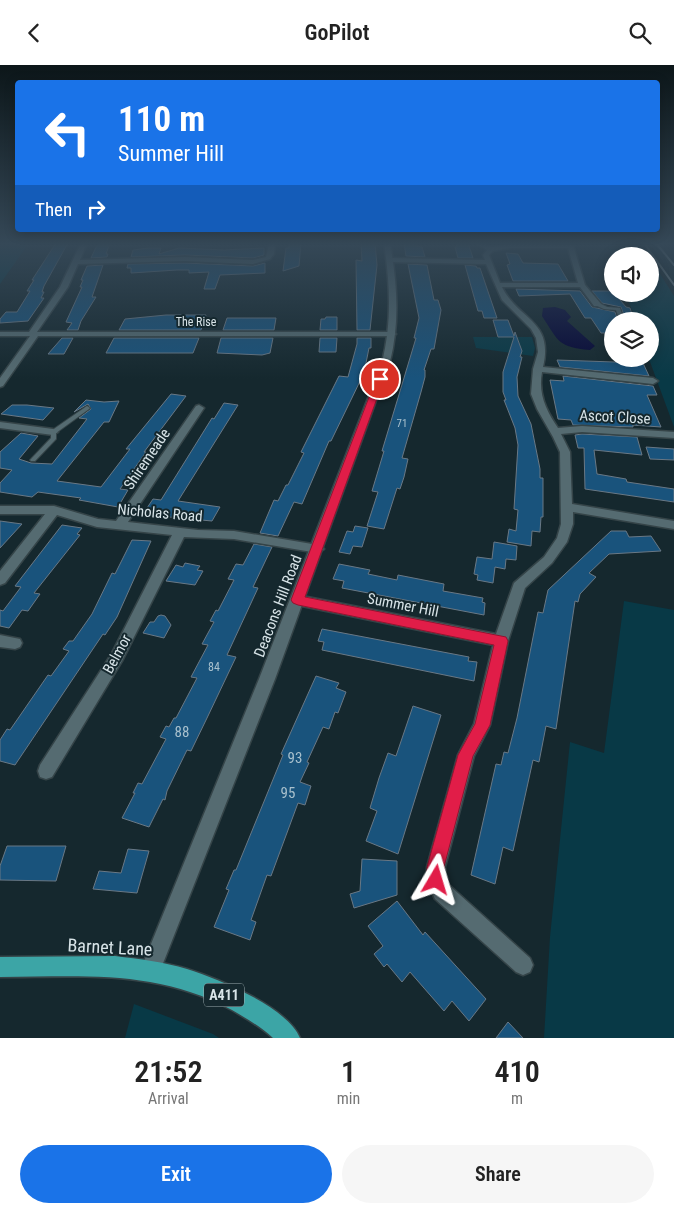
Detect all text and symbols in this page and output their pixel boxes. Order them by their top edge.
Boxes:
icon: back [20,19,48,47]
icon: search [626,19,654,47]
text: GoPilot [305,20,369,45]
text: 110 m [118,99,205,140]
icon: left [35,100,100,165]
text: Summer Hill [118,141,224,166]
icon: right [82,195,110,223]
text: Then [35,198,72,221]
map controls [604,247,659,367]
button: sound [604,247,659,302]
button: layers [604,312,659,367]
street label: The Rise [176,315,217,329]
pin [359,358,401,400]
icon: arrive [366,365,394,393]
street label: Ascot Close [579,406,651,428]
house number: 71 [397,417,407,430]
street label: Shiremeade [120,425,174,493]
street label: Nicholas Road [117,500,203,526]
street label: Deacons Hill Road [250,552,306,660]
street label: Summer Hill [366,589,440,621]
street label: Belmor [99,631,135,677]
house number: 84 [208,660,220,674]
house number: 88 [175,723,189,741]
house number: 93 [288,749,302,767]
house number: 95 [281,784,295,802]
position arrow [409,853,461,905]
street label: Barnet Lane [67,934,153,960]
road number: A411 [204,983,244,1007]
text: 21:52 [134,1054,203,1089]
text: 1 [341,1054,356,1089]
text: 410 [494,1054,540,1089]
text: Arrival [148,1089,189,1108]
text: min [337,1089,360,1108]
text: m [511,1089,523,1108]
button: Exit [20,1145,332,1203]
button: Share [342,1145,654,1203]

